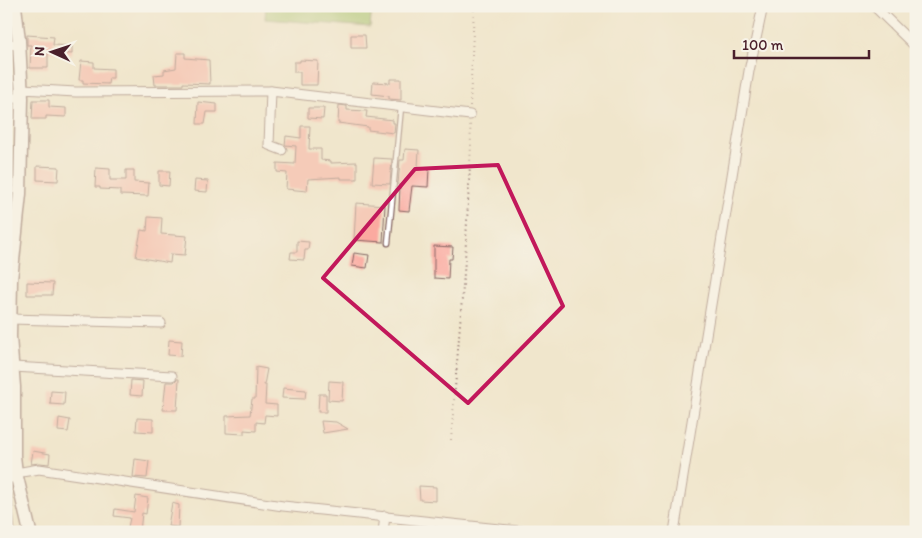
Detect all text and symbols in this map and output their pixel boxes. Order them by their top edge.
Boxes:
north arrow [28,28,78,78]
scale bar [734,28,870,60]
text: 100 m [742,36,784,54]
text: N [31,46,48,57]

